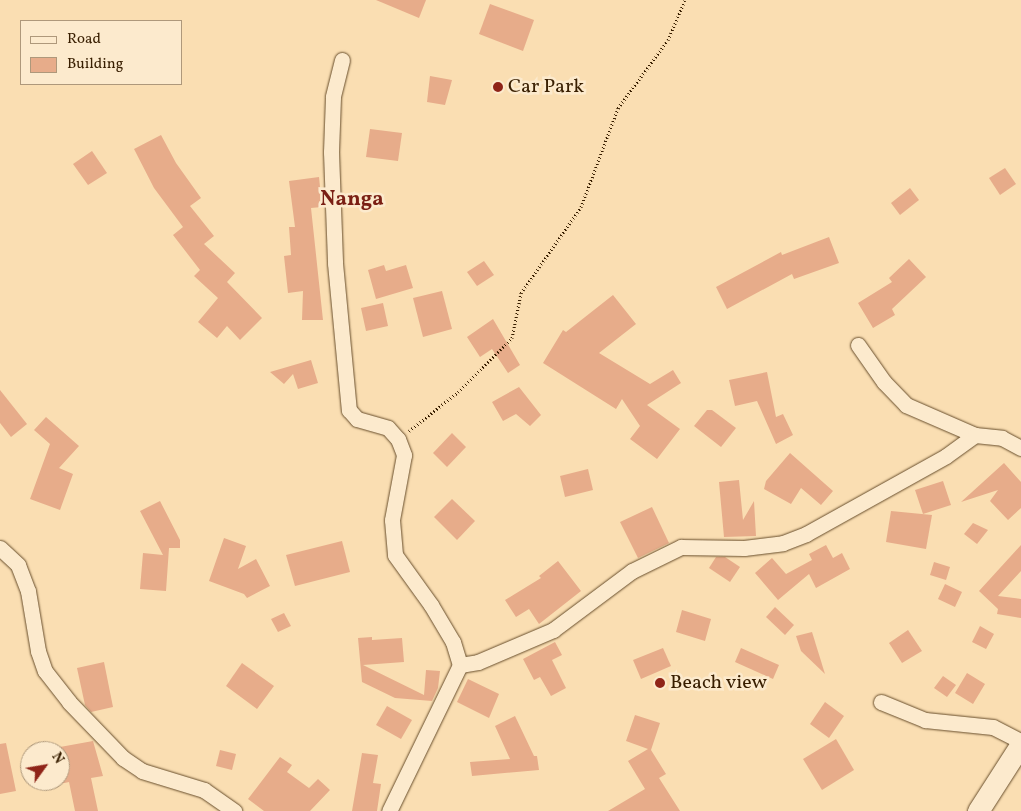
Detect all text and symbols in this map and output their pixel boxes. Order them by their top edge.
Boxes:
legend [20,20,182,85]
text: Road [67,29,101,50]
text: Building [67,54,123,75]
place label: Car Park [508,75,584,99]
marker: Car Park [492,81,504,93]
district label: Nanga [320,187,384,213]
place label: Beach view [670,671,768,695]
marker: Beach view [654,677,666,689]
north arrow [20,741,70,791]
text: N [47,749,68,768]

